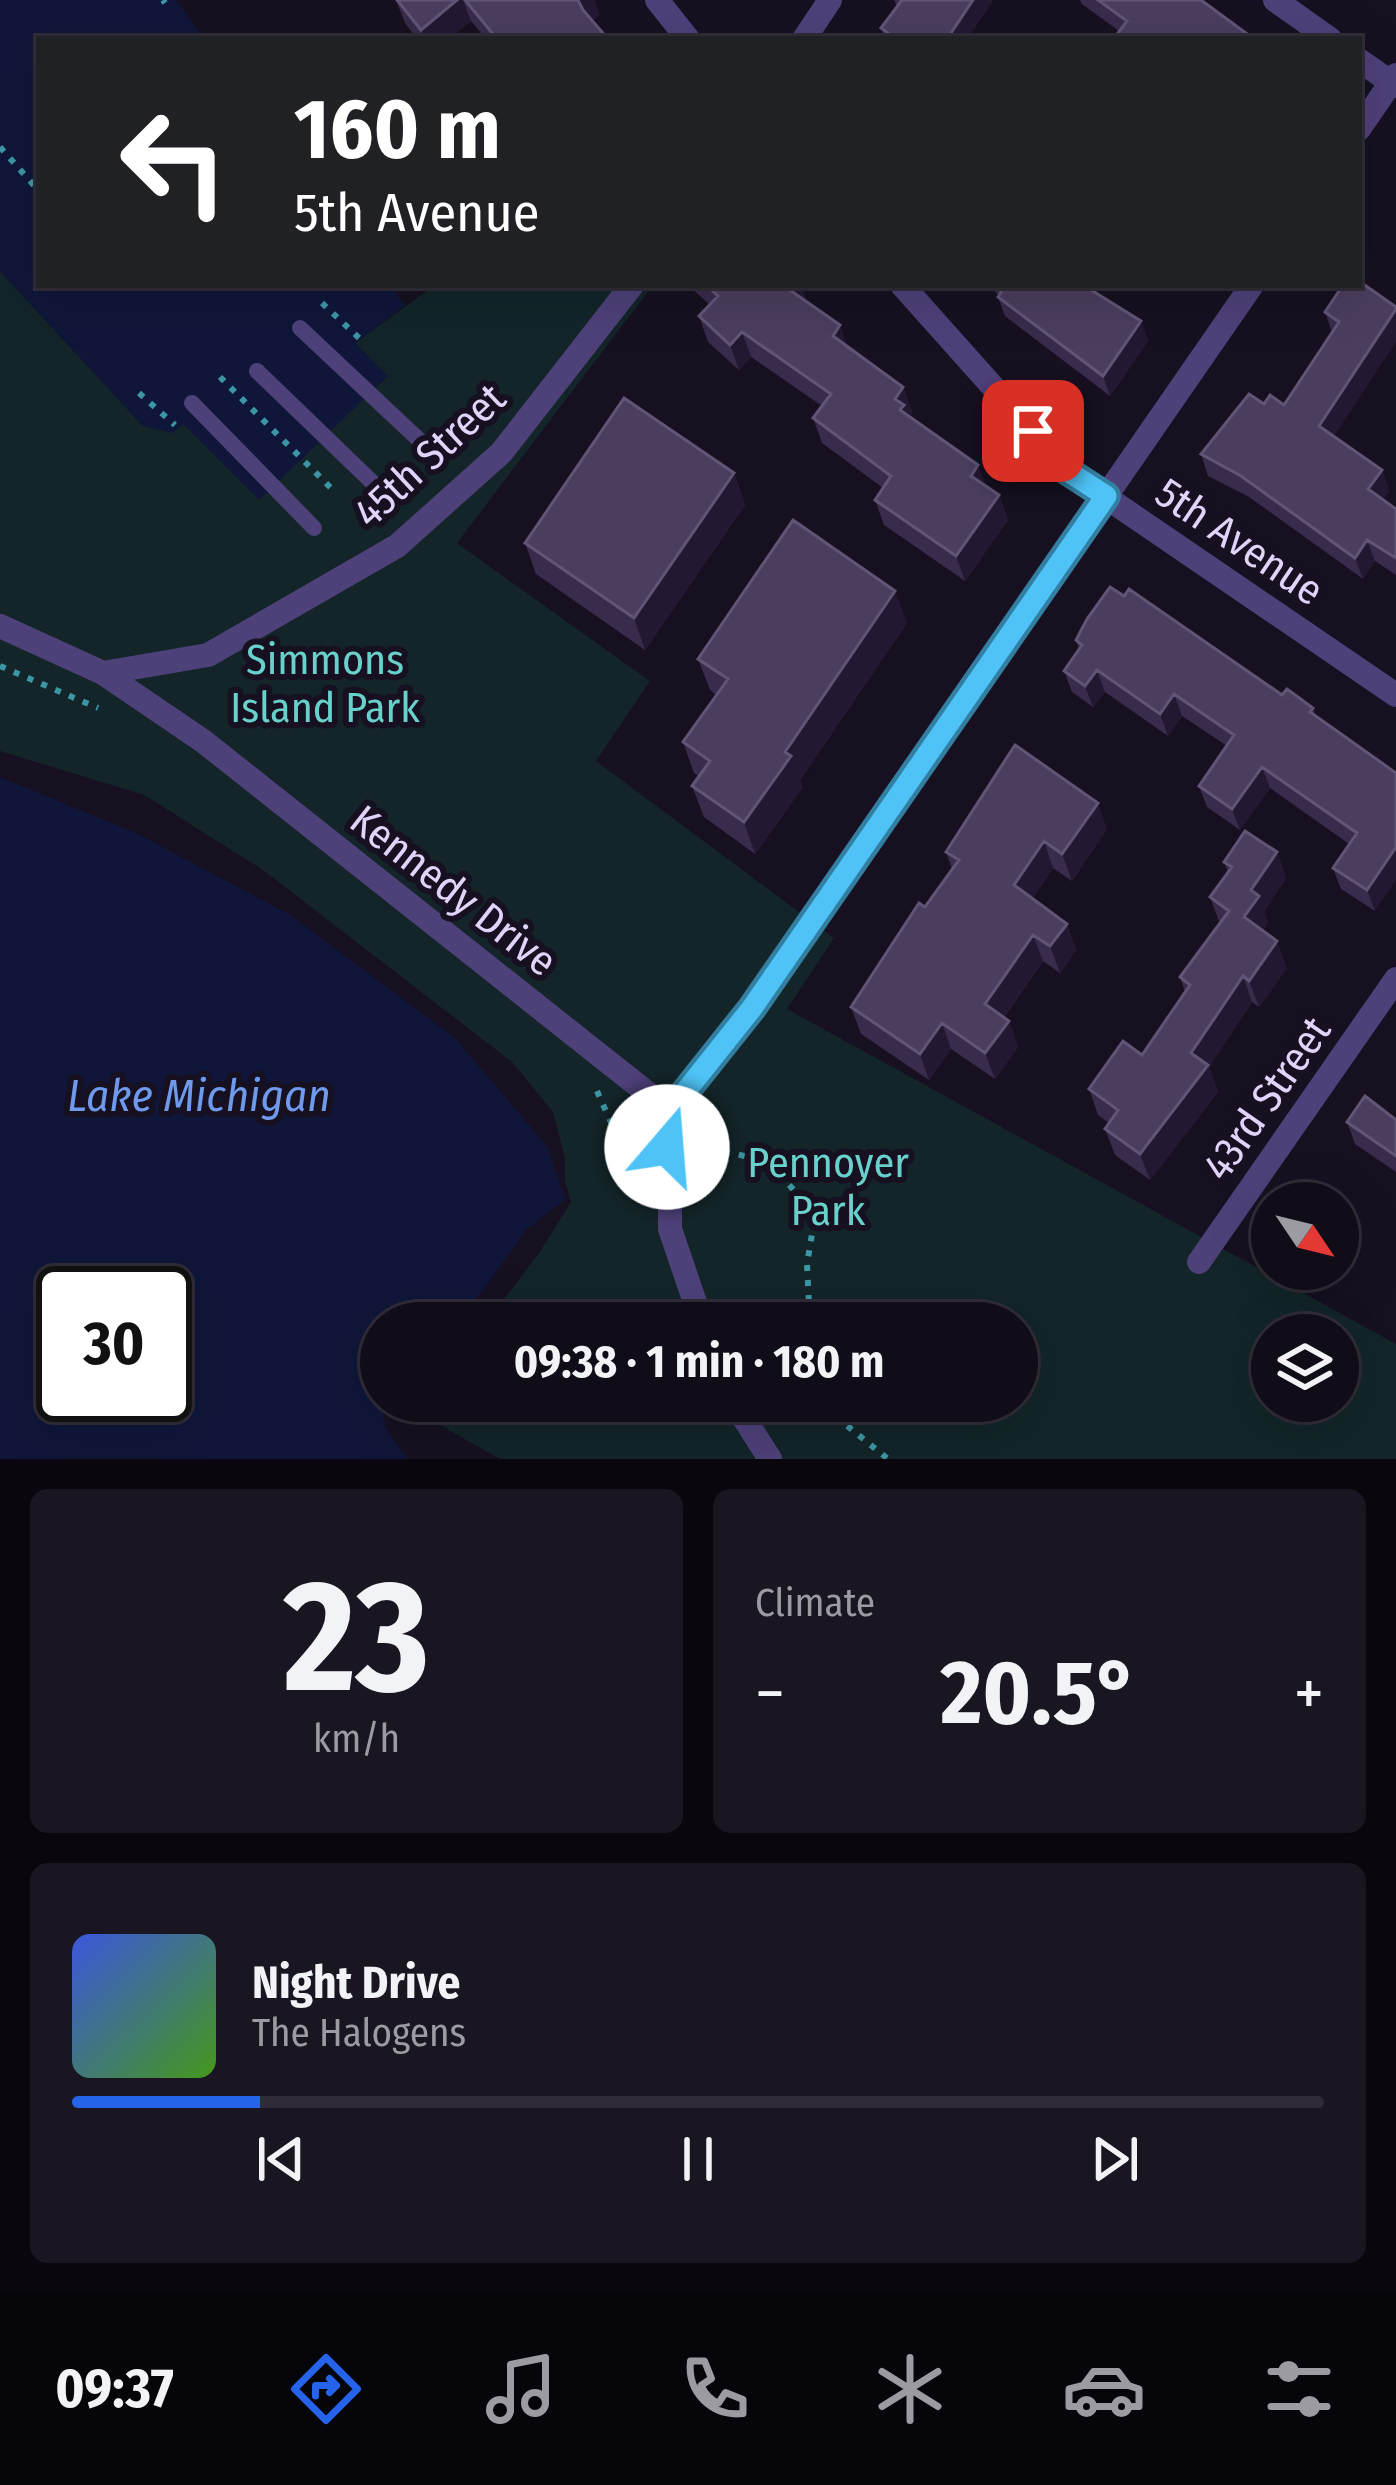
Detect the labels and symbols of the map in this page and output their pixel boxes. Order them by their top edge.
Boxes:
street label: 45th Street [344,373,516,538]
pin [982,380,1084,482]
street label: 5th Avenue [1146,468,1333,616]
park label: Simmons Island Park [230,635,420,733]
street label: Kennedy Drive [341,795,566,987]
street label: 43rd Street [1192,1007,1341,1190]
water label: Lake Michigan [67,1069,331,1123]
position arrow [604,1084,730,1210]
park label: Pennoyer Park [747,1138,909,1236]
north arrow [1251,1182,1359,1290]
speed limit sign: 30 [36,1266,192,1422]

